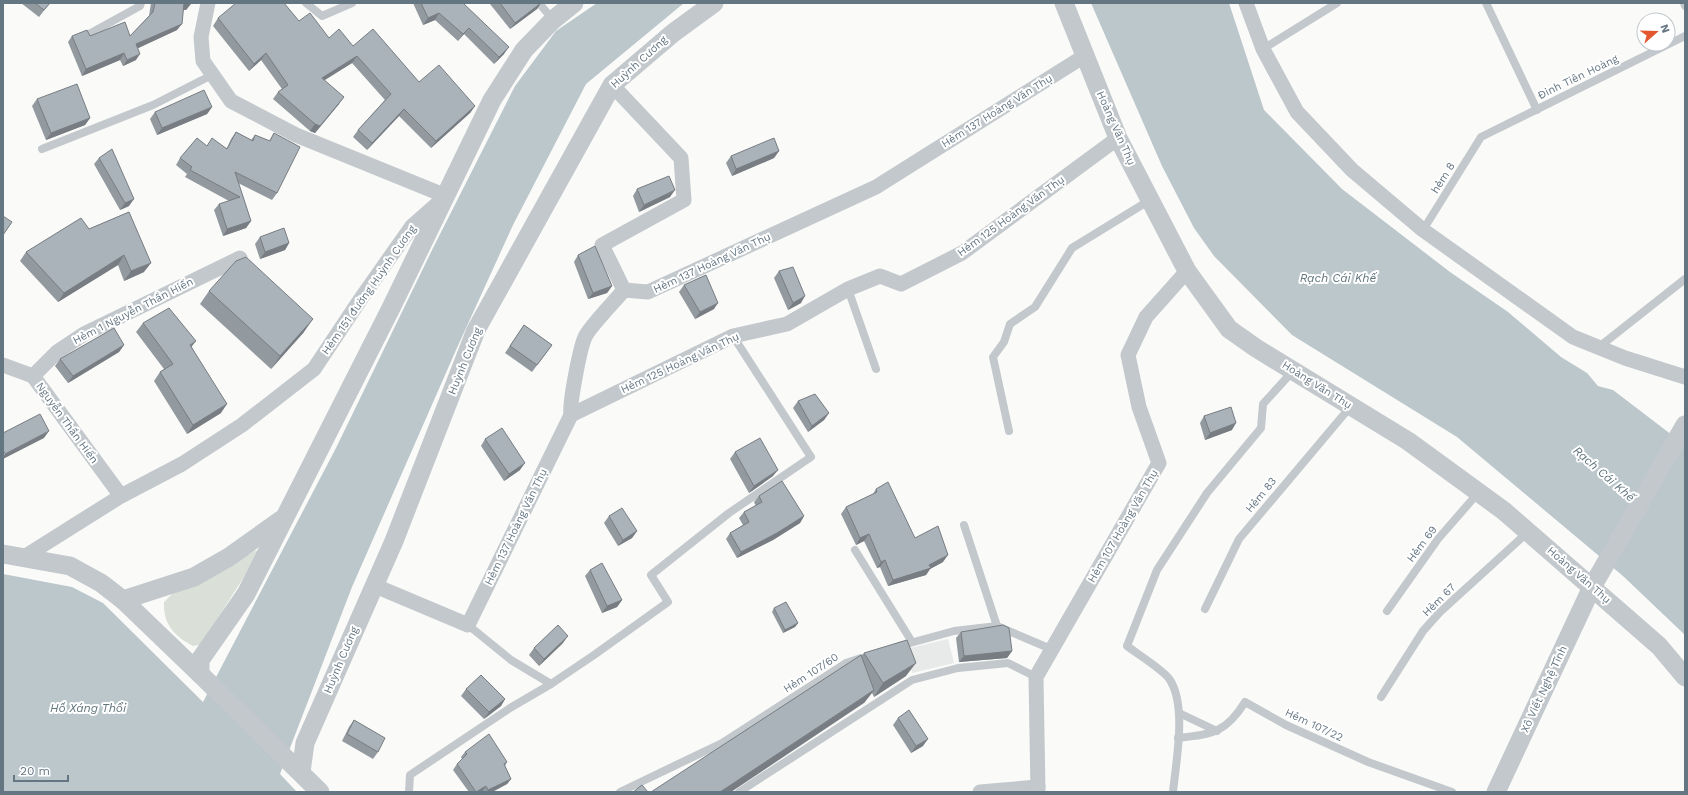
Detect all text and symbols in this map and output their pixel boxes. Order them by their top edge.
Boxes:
north arrow [1636,12,1676,52]
text: N [1657,23,1672,35]
street label: Huỳnh Cương [608,33,670,91]
street label: Đinh Tiên Hoàng [1536,52,1620,102]
street label: Hẻm 137 Hoàng Văn Thụ [939,72,1055,150]
street label: Hoàng Văn Thụ [1094,89,1138,167]
street label: hẻm 8 [1428,160,1458,196]
street label: Hẻm 125 Hoàng Văn Thụ [955,173,1067,259]
street label: Hẻm 151 đường Huỳnh Cương [319,223,419,357]
street label: Hẻm 137 Hoàng Văn Thụ [651,230,773,296]
water label: Rạch Cái Khế [1300,271,1377,285]
street label: Hẻm 1 Nguyễn Thần Hiến [70,274,195,347]
street label: Huỳnh Cương [446,325,484,397]
street label: Hẻm 125 Hoàng Văn Thụ [619,330,741,396]
street label: Hoàng Văn Thụ [1280,358,1354,412]
street label: Nguyễn Thần Hiến [33,379,102,466]
water label: Rạch Cái Khế [1570,444,1638,505]
street label: Hẻm 137 Hoàng Văn Thụ [482,467,550,587]
street label: Hẻm 107 Hoàng Văn Thụ [1085,467,1161,585]
street label: Hẻm 83 [1243,475,1279,515]
street label: Hẻm 69 [1404,523,1440,565]
street label: Hoàng Văn Thụ [1545,544,1613,606]
street label: Hẻm 67 [1420,581,1458,619]
street label: Huỳnh Cương [321,624,361,695]
street label: Xô Viết Nghệ Tĩnh [1518,644,1570,734]
street label: Hẻm 107/60 [781,650,841,696]
water label: Hồ Xáng Thổi [50,701,127,715]
street label: Hẻm 107/22 [1283,706,1345,744]
scale bar [14,757,68,783]
text: 20 m [20,764,50,778]

